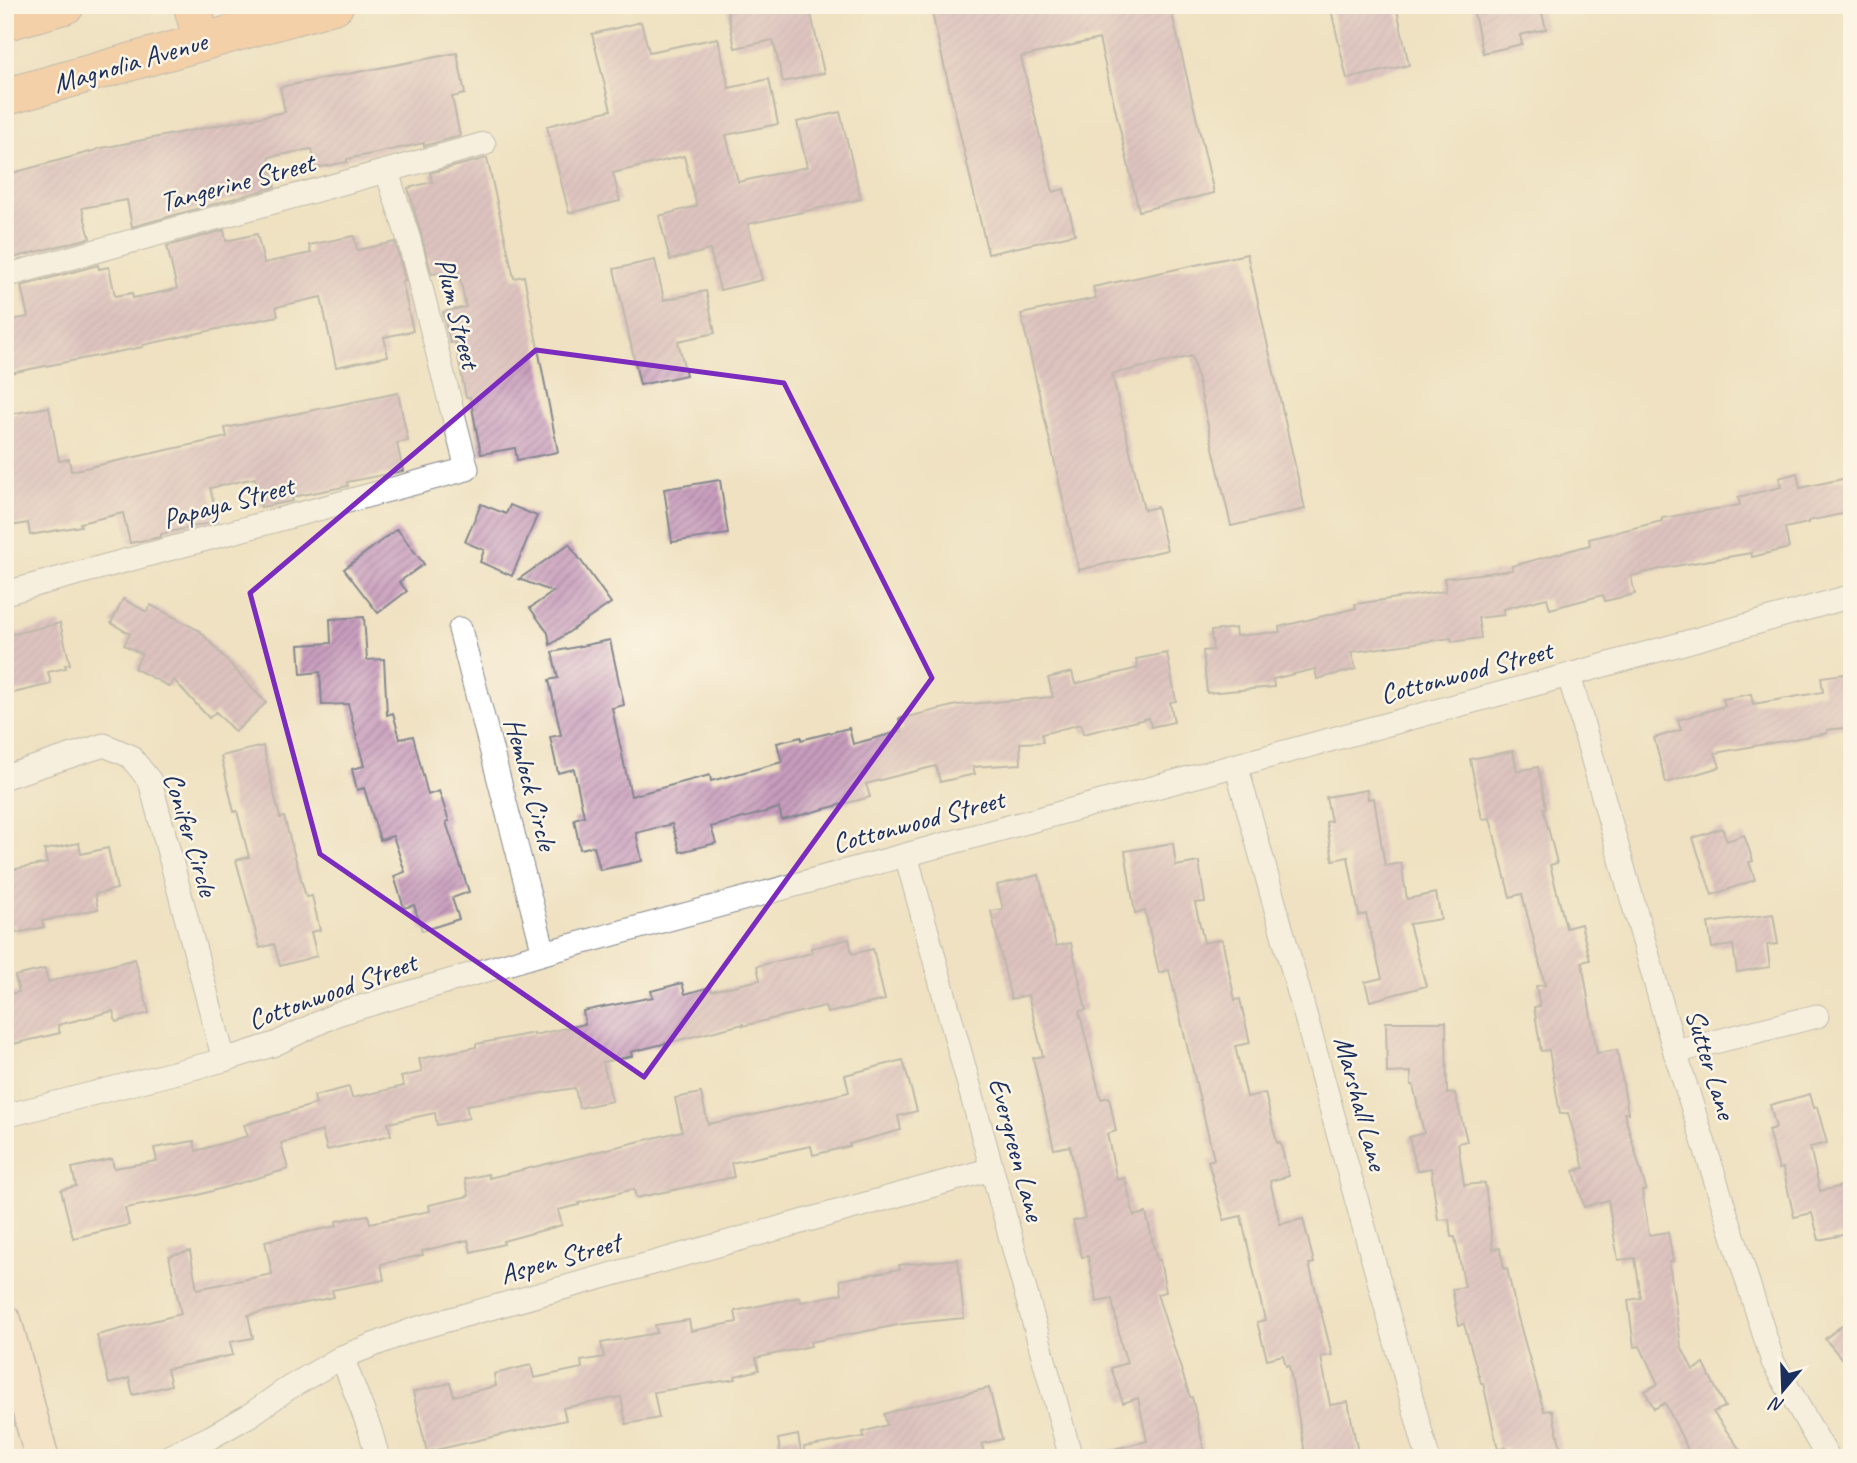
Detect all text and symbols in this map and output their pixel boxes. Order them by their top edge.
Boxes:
street label: Magnolia Avenue [49,23,213,101]
street label: Tangerine Street [156,144,321,219]
street label: Plum Street [427,254,489,375]
street label: Papaya Street [159,467,300,536]
street label: Cottonwood Street [1376,632,1558,712]
street label: Hemlock Circle [497,714,566,856]
street label: Conifer Circle [156,768,227,902]
street label: Cottonwood Street [828,781,1010,861]
street label: Cottonwood Street [243,943,424,1038]
street label: Sutter Lane [1678,1005,1745,1125]
street label: Marshall Lane [1326,1032,1396,1176]
street label: Evergreen Lane [981,1074,1053,1226]
street label: Aspen Street [496,1223,628,1292]
north arrow [1748,1354,1818,1424]
text: N [1765,1391,1787,1418]

